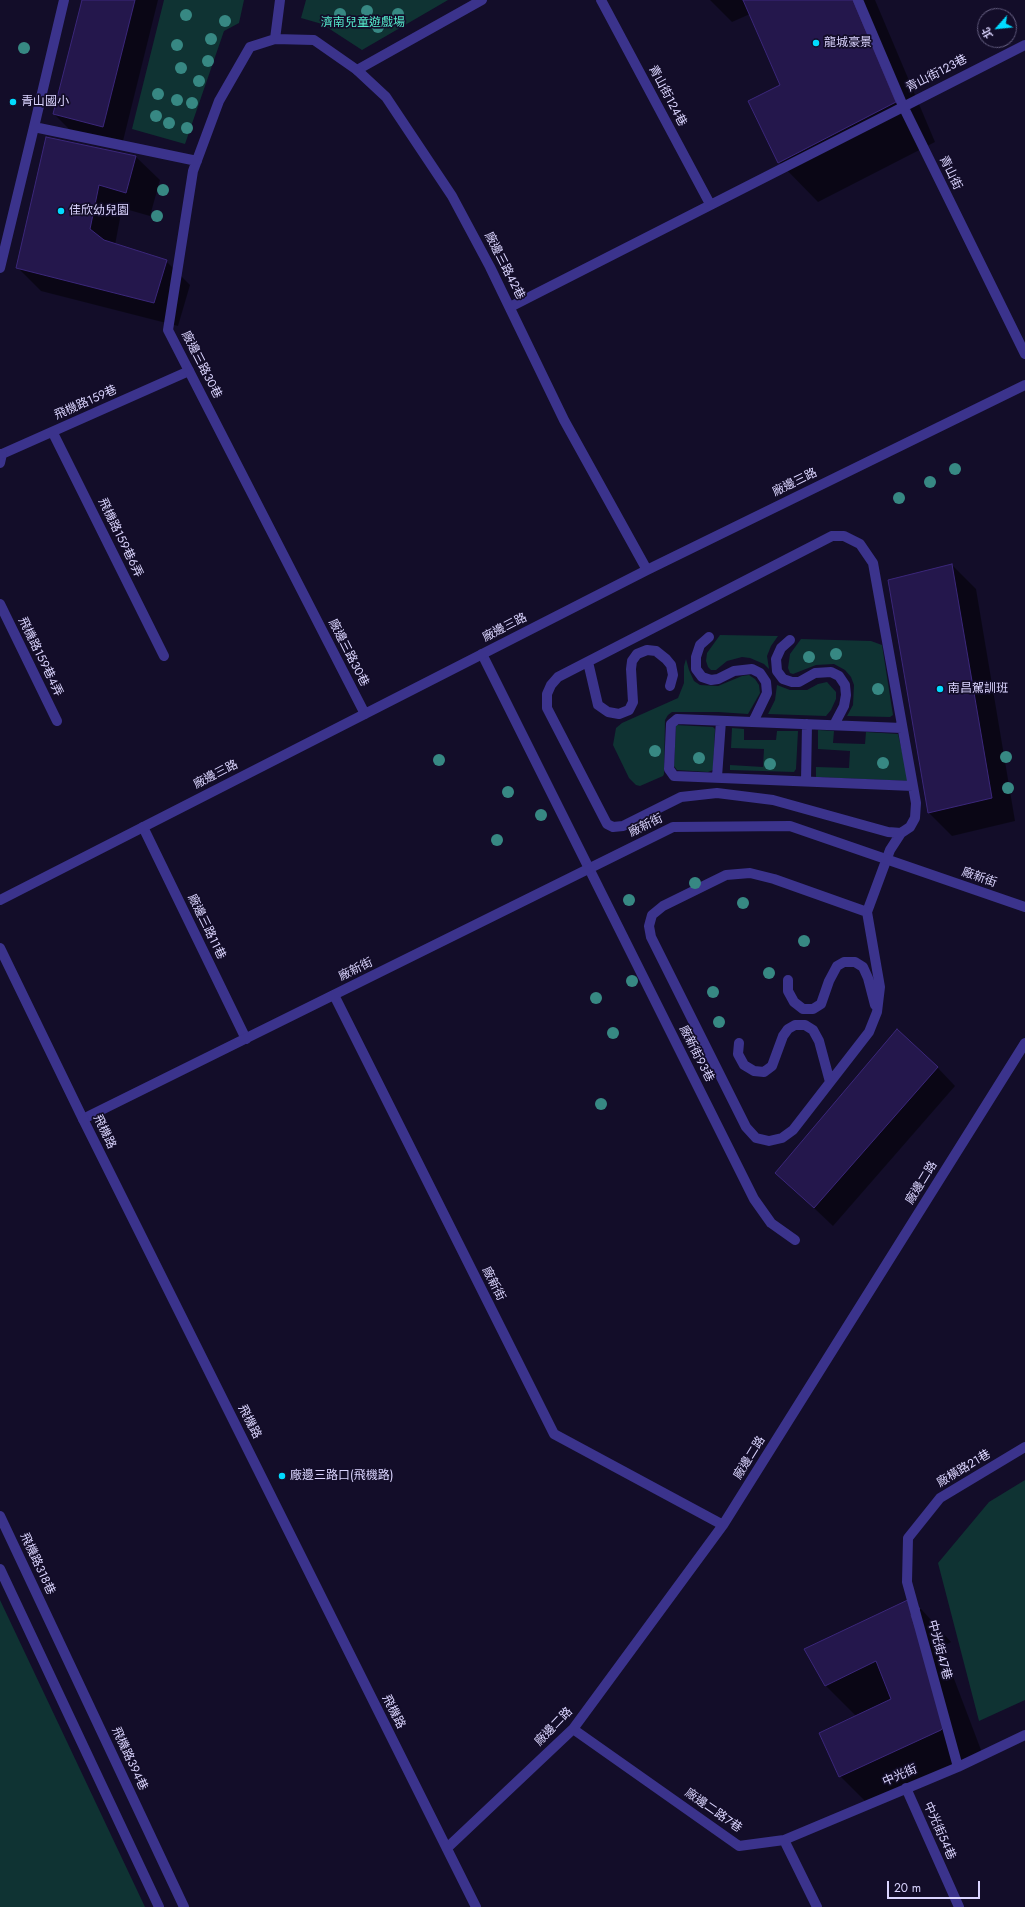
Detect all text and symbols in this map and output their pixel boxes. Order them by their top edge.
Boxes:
north arrow [977,8,1017,48]
park label: 濟南兒童遊戲場 [321,16,405,30]
text: 北 [978,24,997,42]
place label: 龍城豪景 [824,36,872,50]
marker: 龍城豪景 [811,38,821,48]
street label: 青山街123巷 [904,52,970,96]
street label: 青山街124巷 [645,63,689,129]
place label: 青山國小 [21,95,69,109]
marker: 青山國小 [8,97,18,107]
street label: 青山街 [936,154,964,192]
place label: 佳欣幼兒園 [69,204,129,218]
marker: 佳欣幼兒園 [56,206,66,216]
street label: 廠邊三路42巷 [481,230,527,302]
street label: 廠邊三路30巷 [178,329,224,401]
street label: 飛機路159巷 [52,383,120,423]
street label: 廠邊三路 [770,466,820,500]
street label: 飛機路159巷6弄 [95,496,145,580]
street label: 廠邊三路 [480,611,530,645]
street label: 飛機路159巷4弄 [15,615,65,699]
street label: 廠邊三路30巷 [325,617,371,689]
place label: 南昌駕訓班 [948,682,1008,696]
marker: 南昌駕訓班 [935,684,945,694]
street label: 廠邊三路 [191,758,241,792]
street label: 廠新街 [627,812,665,840]
street label: 廠新街 [960,865,998,891]
street label: 廠邊三路11巷 [184,892,228,962]
street label: 廠新街 [337,956,375,984]
street label: 廠新街93巷 [676,1023,716,1085]
street label: 飛機路 [90,1113,118,1151]
street label: 廠邊二路 [903,1159,941,1207]
street label: 廠新街 [478,1265,508,1303]
street label: 飛機路 [234,1403,264,1441]
street label: 廠邊二路 [731,1434,769,1482]
street label: 廠橫路21巷 [934,1447,994,1491]
place label: 廠邊三路口(飛機路) [290,1469,393,1483]
marker: 廠邊三路口(飛機路) [277,1471,287,1481]
street label: 飛機路318巷 [16,1531,58,1597]
street label: 中光街47巷 [924,1619,954,1681]
street label: 飛機路 [378,1693,408,1731]
street label: 廠邊二路 [532,1705,576,1749]
street label: 飛機路394巷 [108,1725,150,1793]
street label: 中光街 [881,1762,919,1790]
street label: 廠邊二路7巷 [682,1786,744,1836]
street label: 中光街54巷 [920,1800,958,1862]
scale bar [889,1873,982,1899]
text: 20 m [894,1879,921,1897]

